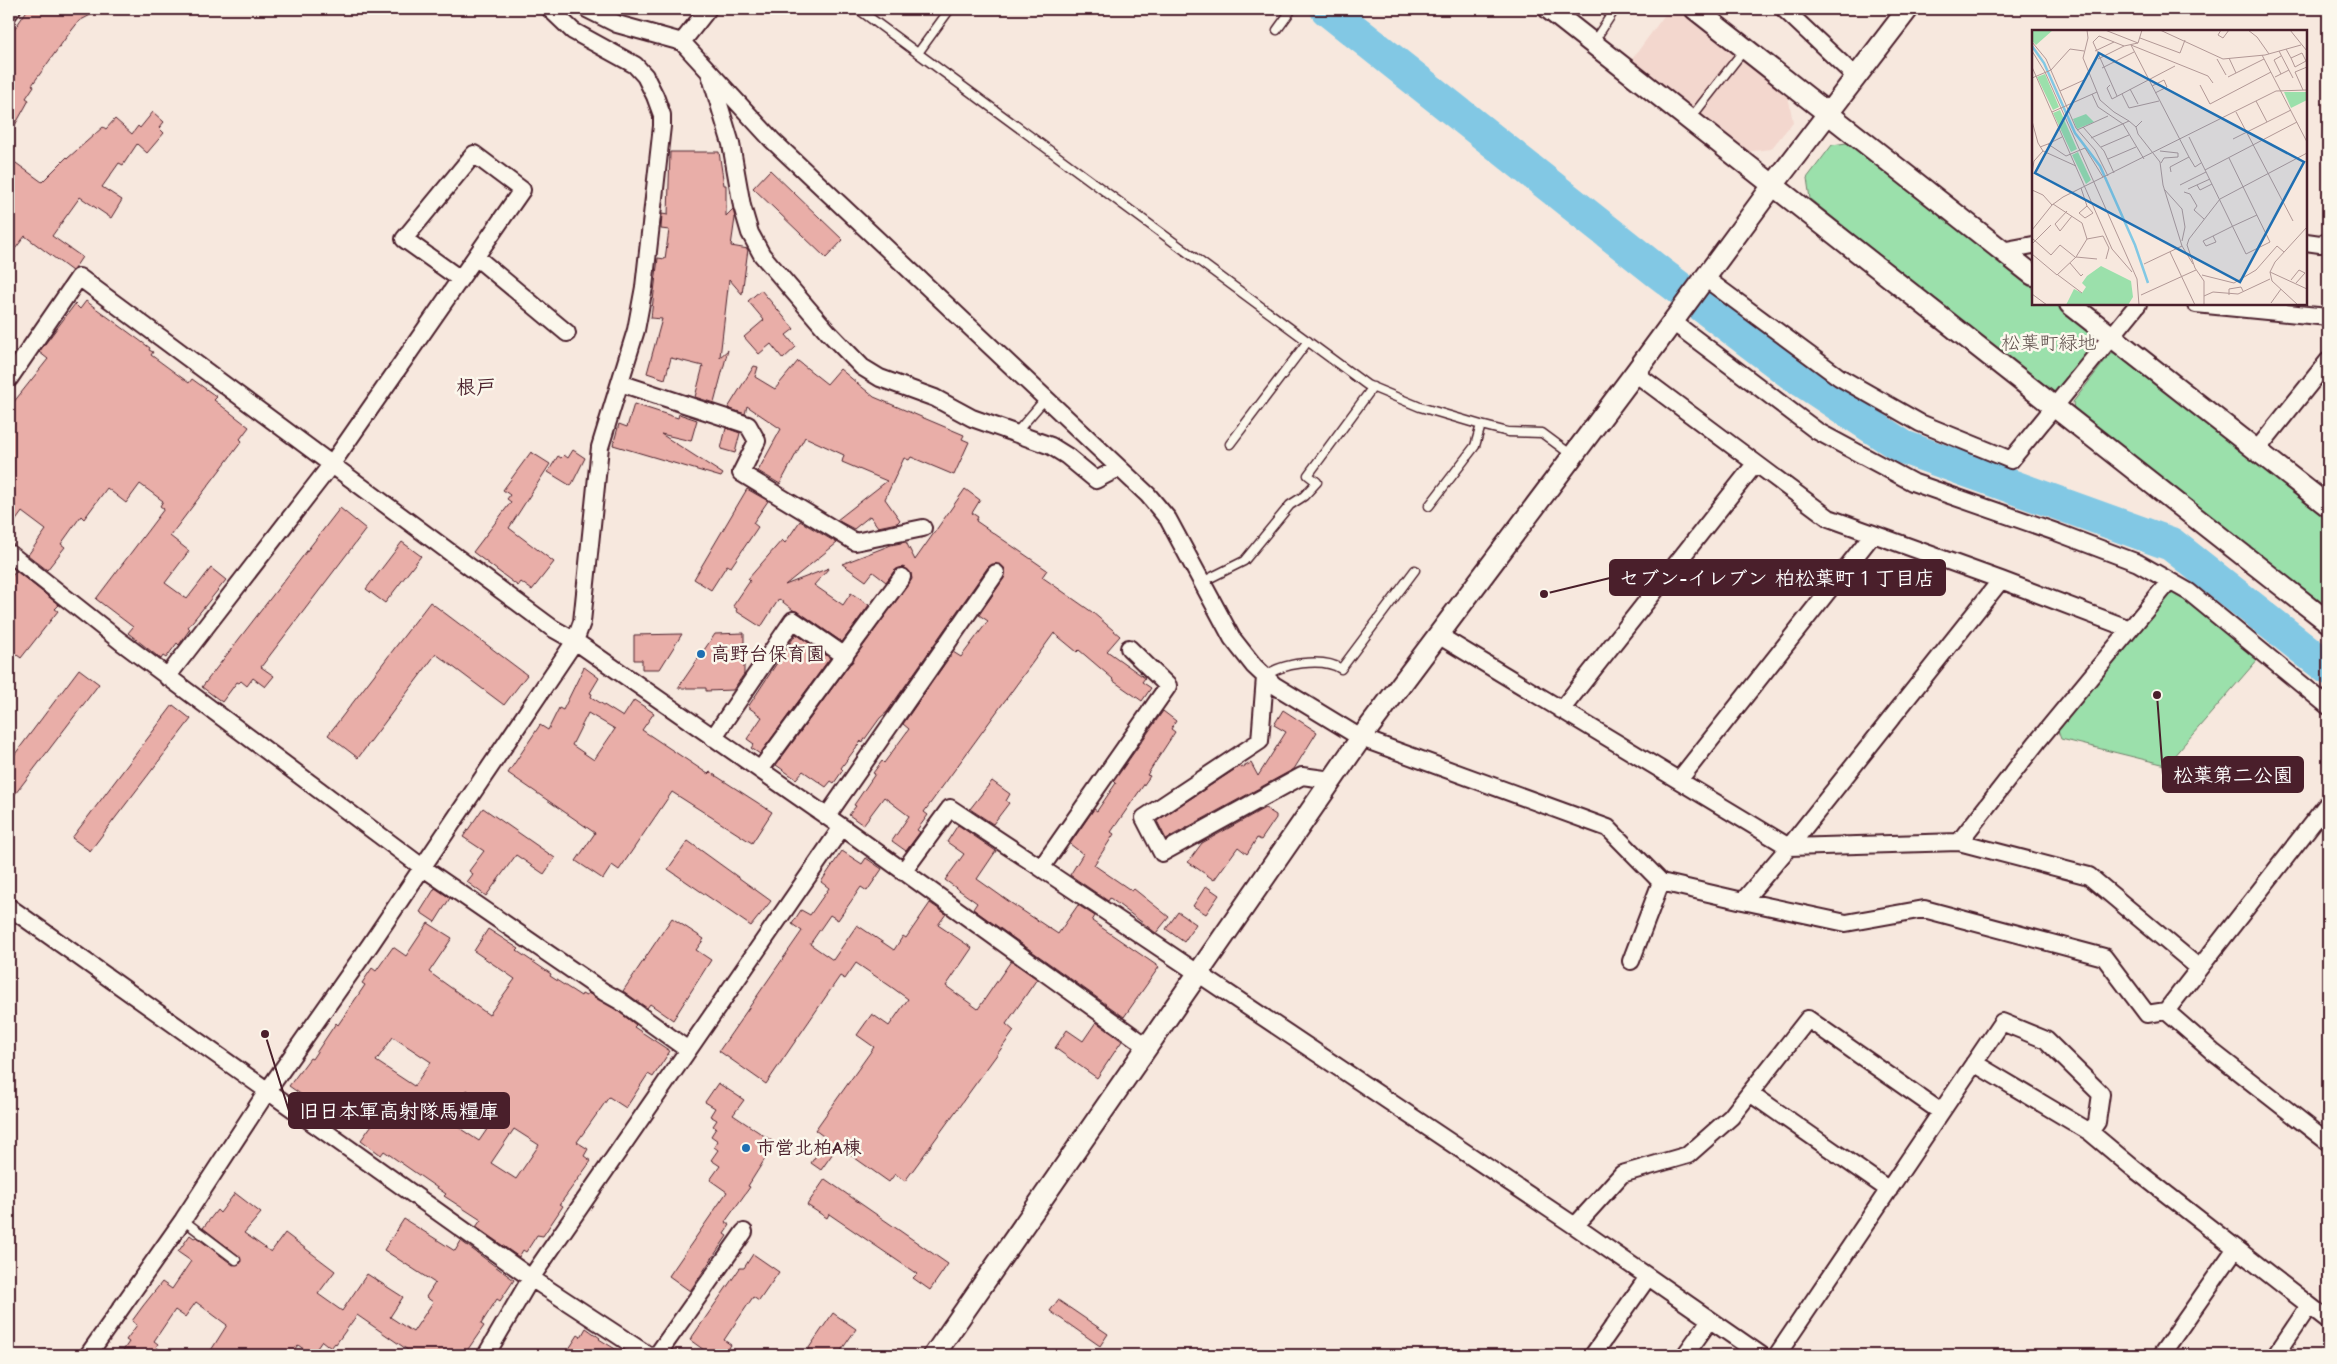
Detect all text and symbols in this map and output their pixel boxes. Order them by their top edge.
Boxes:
inset map [2032,30,2307,305]
park label: 松葉町緑地 [2001,332,2097,354]
district label: 根戸 [456,376,496,399]
callout: セブン-イレブン 柏松葉町１丁目店 [1610,560,1945,595]
text: セブン-イレブン 柏松葉町１丁目店 [1619,567,1935,590]
place label: 高野台保育園 [711,643,825,665]
marker: 高野台保育園 [695,648,707,660]
callout: 松葉第二公園 [2163,757,2303,792]
text: 松葉第二公園 [2173,764,2293,787]
callout: 旧日本軍高射隊馬糧庫 [289,1093,509,1128]
text: 旧日本軍高射隊馬糧庫 [299,1100,499,1123]
place label: 市営北柏A棟 [756,1137,862,1159]
marker: 市営北柏A棟 [740,1142,752,1154]

